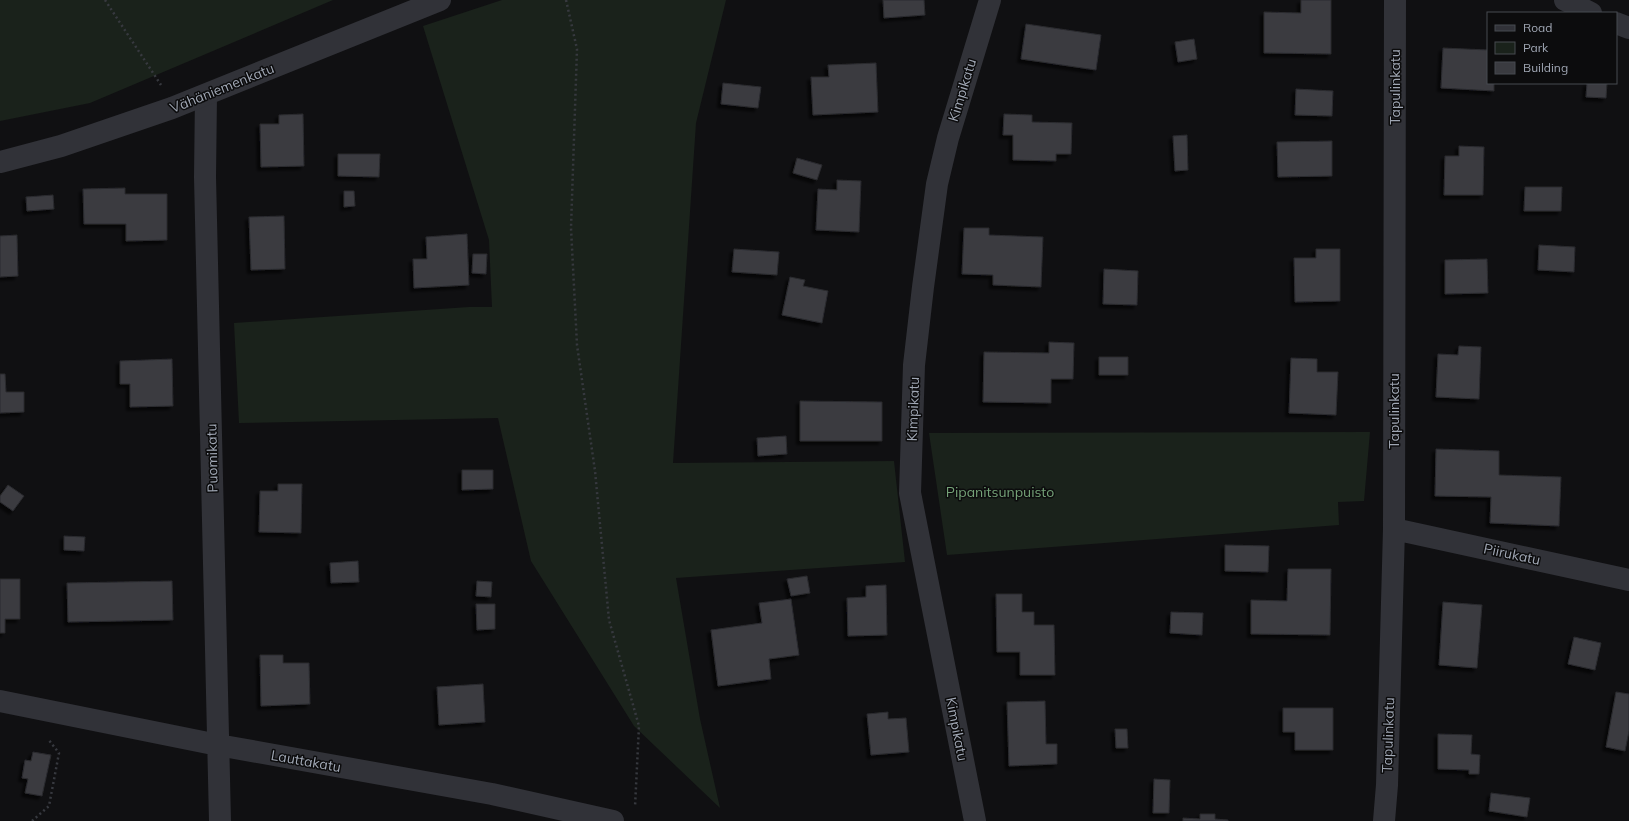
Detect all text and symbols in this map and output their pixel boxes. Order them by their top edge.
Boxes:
legend [1487,12,1617,84]
text: Road [1523,20,1552,35]
text: Park [1523,40,1549,55]
street label: Tapulinkatu [1386,49,1404,125]
street label: Kimpikatu [944,56,980,124]
street label: Vähäniemenkatu [167,59,277,117]
text: Building [1523,60,1568,75]
street label: Tapulinkatu [1385,373,1403,449]
street label: Kimpikatu [903,376,923,442]
street label: Puomikatu [202,423,222,493]
park label: Pipanitsunpuisto [946,483,1054,501]
street label: Piirukatu [1482,539,1542,569]
street label: Kimpikatu [942,696,972,762]
street label: Tapulinkatu [1378,697,1398,773]
street label: Lauttakatu [270,746,342,776]

